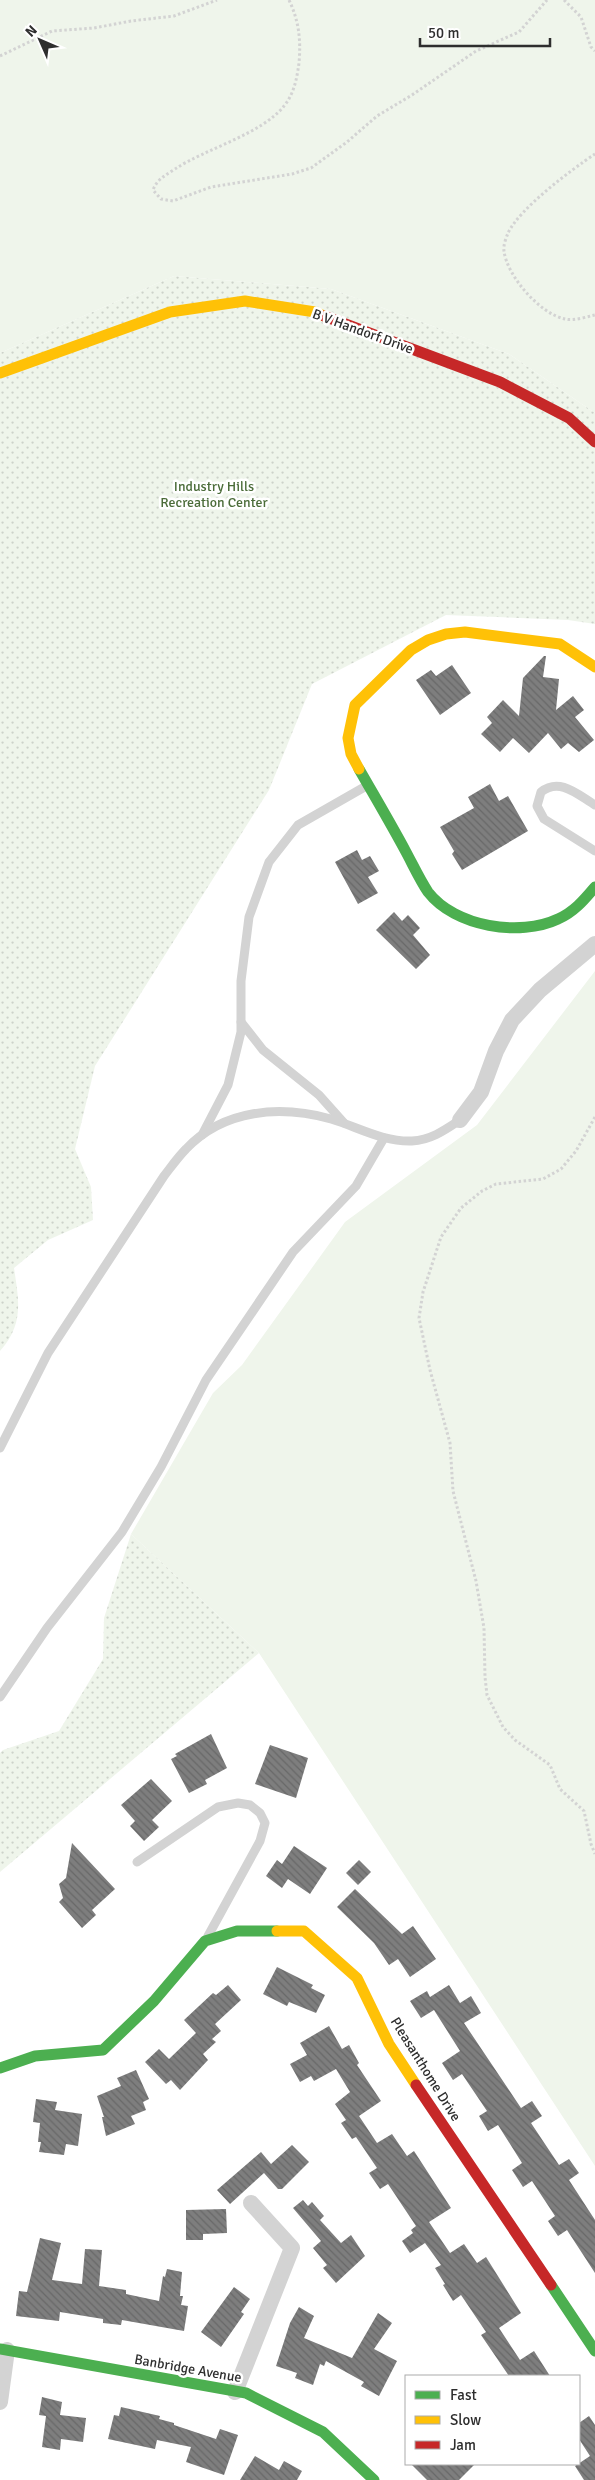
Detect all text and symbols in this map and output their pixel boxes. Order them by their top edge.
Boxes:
north arrow [15,15,65,65]
scale bar [420,15,550,47]
text: N [22,22,41,41]
text: 50 m [428,24,459,42]
street label: B V Handorf Drive [310,305,416,358]
park label: Industry Hills Recreation Center [160,478,269,511]
street label: Pleasanthome Drive [387,2014,464,2124]
street label: Banbridge Avenue [133,2351,243,2386]
legend [405,2375,580,2465]
text: Fast [450,2386,477,2404]
text: Slow [450,2411,481,2429]
text: Jam [450,2436,476,2454]

